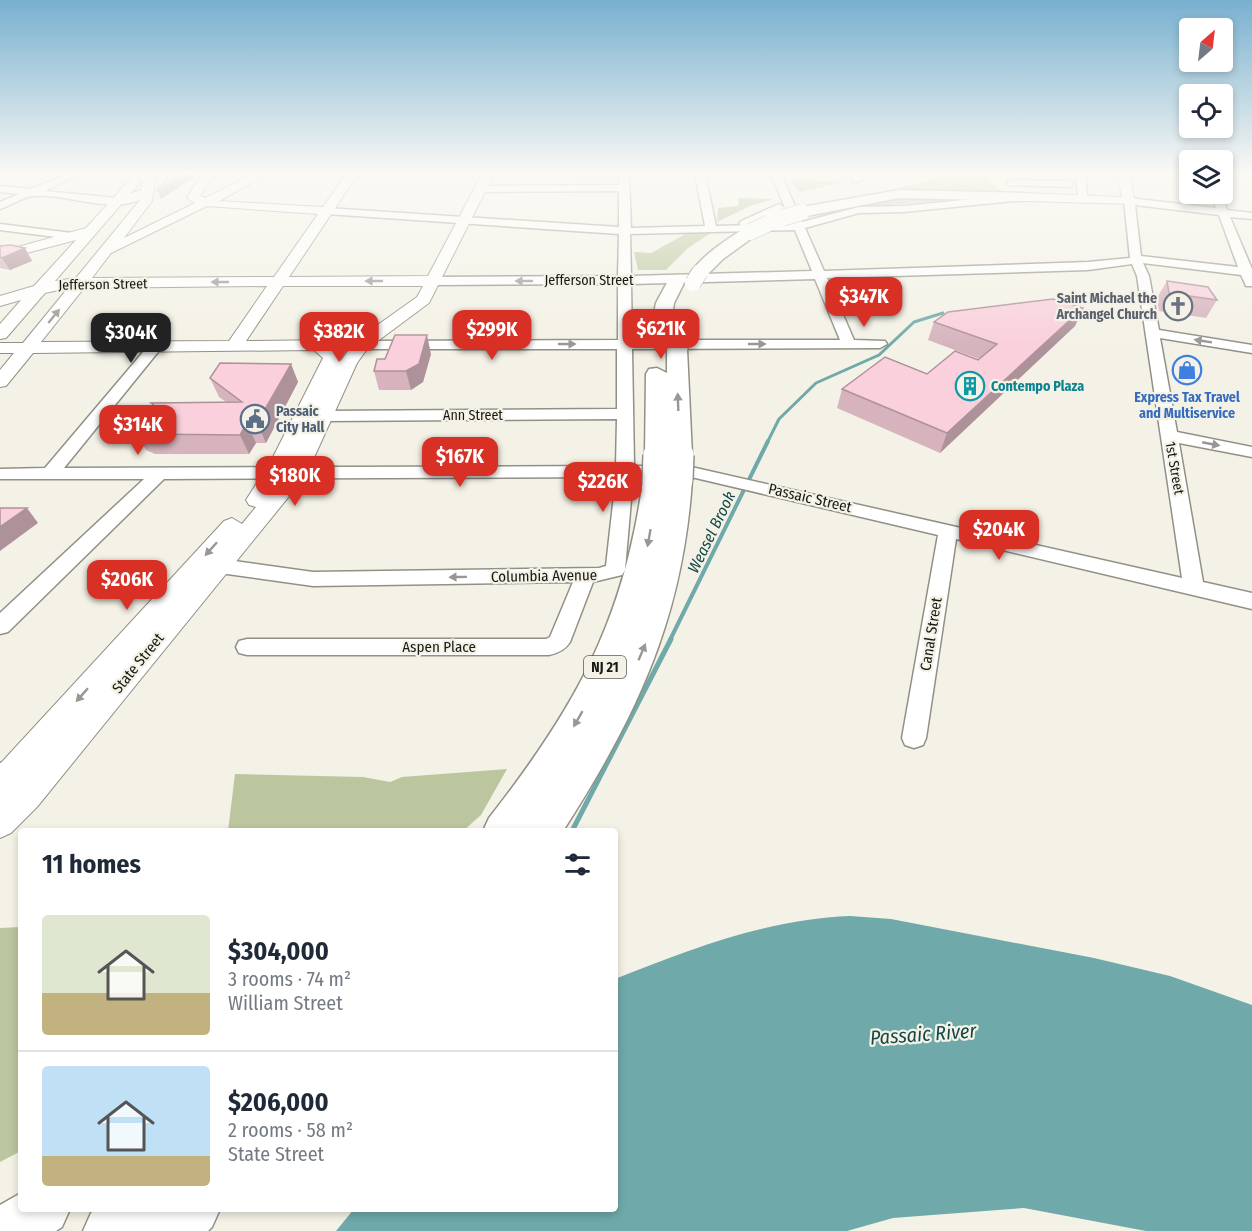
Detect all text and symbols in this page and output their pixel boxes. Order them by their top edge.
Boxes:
north arrow [1179,18,1233,72]
map controls [1179,18,1233,204]
button: locate [1179,84,1233,138]
button: layers [1179,150,1233,204]
street label: Jefferson Street [544,272,634,289]
street label: Jefferson Street [58,275,148,294]
one-way arrow [365,276,384,286]
one-way arrow [515,276,534,286]
one-way arrow [210,277,229,287]
pin: $347K [822,277,906,328]
text: $347K [839,284,889,308]
place label: Saint Michael the Archangel Church [1055,290,1157,323]
church icon: Saint Michael the Archangel Church [1162,290,1194,322]
one-way arrow [48,308,61,324]
pin: $621K [619,309,703,360]
pin: $299K [450,310,534,361]
pin: $382K [297,312,381,363]
pin: $304K [89,313,173,364]
text: $621K [636,316,686,340]
text: $299K [466,317,518,341]
text: $382K [314,319,364,343]
text: $304K [105,320,157,344]
one-way arrow [1193,336,1212,345]
one-way arrow [557,339,576,349]
one-way arrow [748,339,767,349]
shop icon: Express Tax Travel and Multiservice [1171,354,1203,386]
building icon: Contempo Plaza [954,370,986,402]
place label: Contempo Plaza [991,378,1084,395]
place label: Express Tax Travel and Multiservice [1134,389,1240,422]
one-way arrow [673,393,682,412]
public building icon: Passaic City Hall [239,403,271,435]
place label: Passaic City Hall [276,403,324,436]
pin: $314K [96,405,180,456]
street label: Ann Street [443,407,503,424]
text: $314K [113,412,163,436]
pin: $167K [418,437,502,488]
street label: 1st Street [1161,440,1188,496]
one-way arrow [1202,440,1221,449]
text: $167K [436,444,484,468]
pin: $180K [253,456,337,507]
pin: $226K [561,462,645,513]
text: $180K [270,463,320,487]
text: $226K [578,469,628,493]
street label: Passaic Street [767,480,853,516]
water label: Weasel Brook [684,488,739,576]
pin: $204K [957,510,1041,561]
text: $204K [973,517,1025,541]
one-way arrow [644,529,653,548]
one-way arrow [205,541,218,556]
pin: $206K [85,560,169,611]
street label: Columbia Avenue [491,566,597,586]
text: $206K [101,567,153,591]
one-way arrow [448,572,467,582]
street label: Canal Street [916,596,946,672]
street label: State Street [108,629,168,697]
street label: Aspen Place [402,638,476,656]
one-way arrow [637,643,647,661]
road number: NJ 21 [584,656,626,678]
one-way arrow [76,687,89,702]
one-way arrow [573,711,583,728]
icon: filters [561,848,594,881]
text: 11 homes [42,849,141,880]
text: $304,000 [228,936,329,967]
icon: home [90,939,162,1011]
text: 3 rooms · 74 m² [228,967,351,991]
text: William Street [228,991,343,1015]
water label: Passaic River [869,1018,978,1050]
text: $206,000 [228,1087,329,1118]
icon: home [90,1090,162,1162]
text: 2 rooms · 58 m² [228,1118,353,1142]
text: State Street [228,1142,324,1166]

